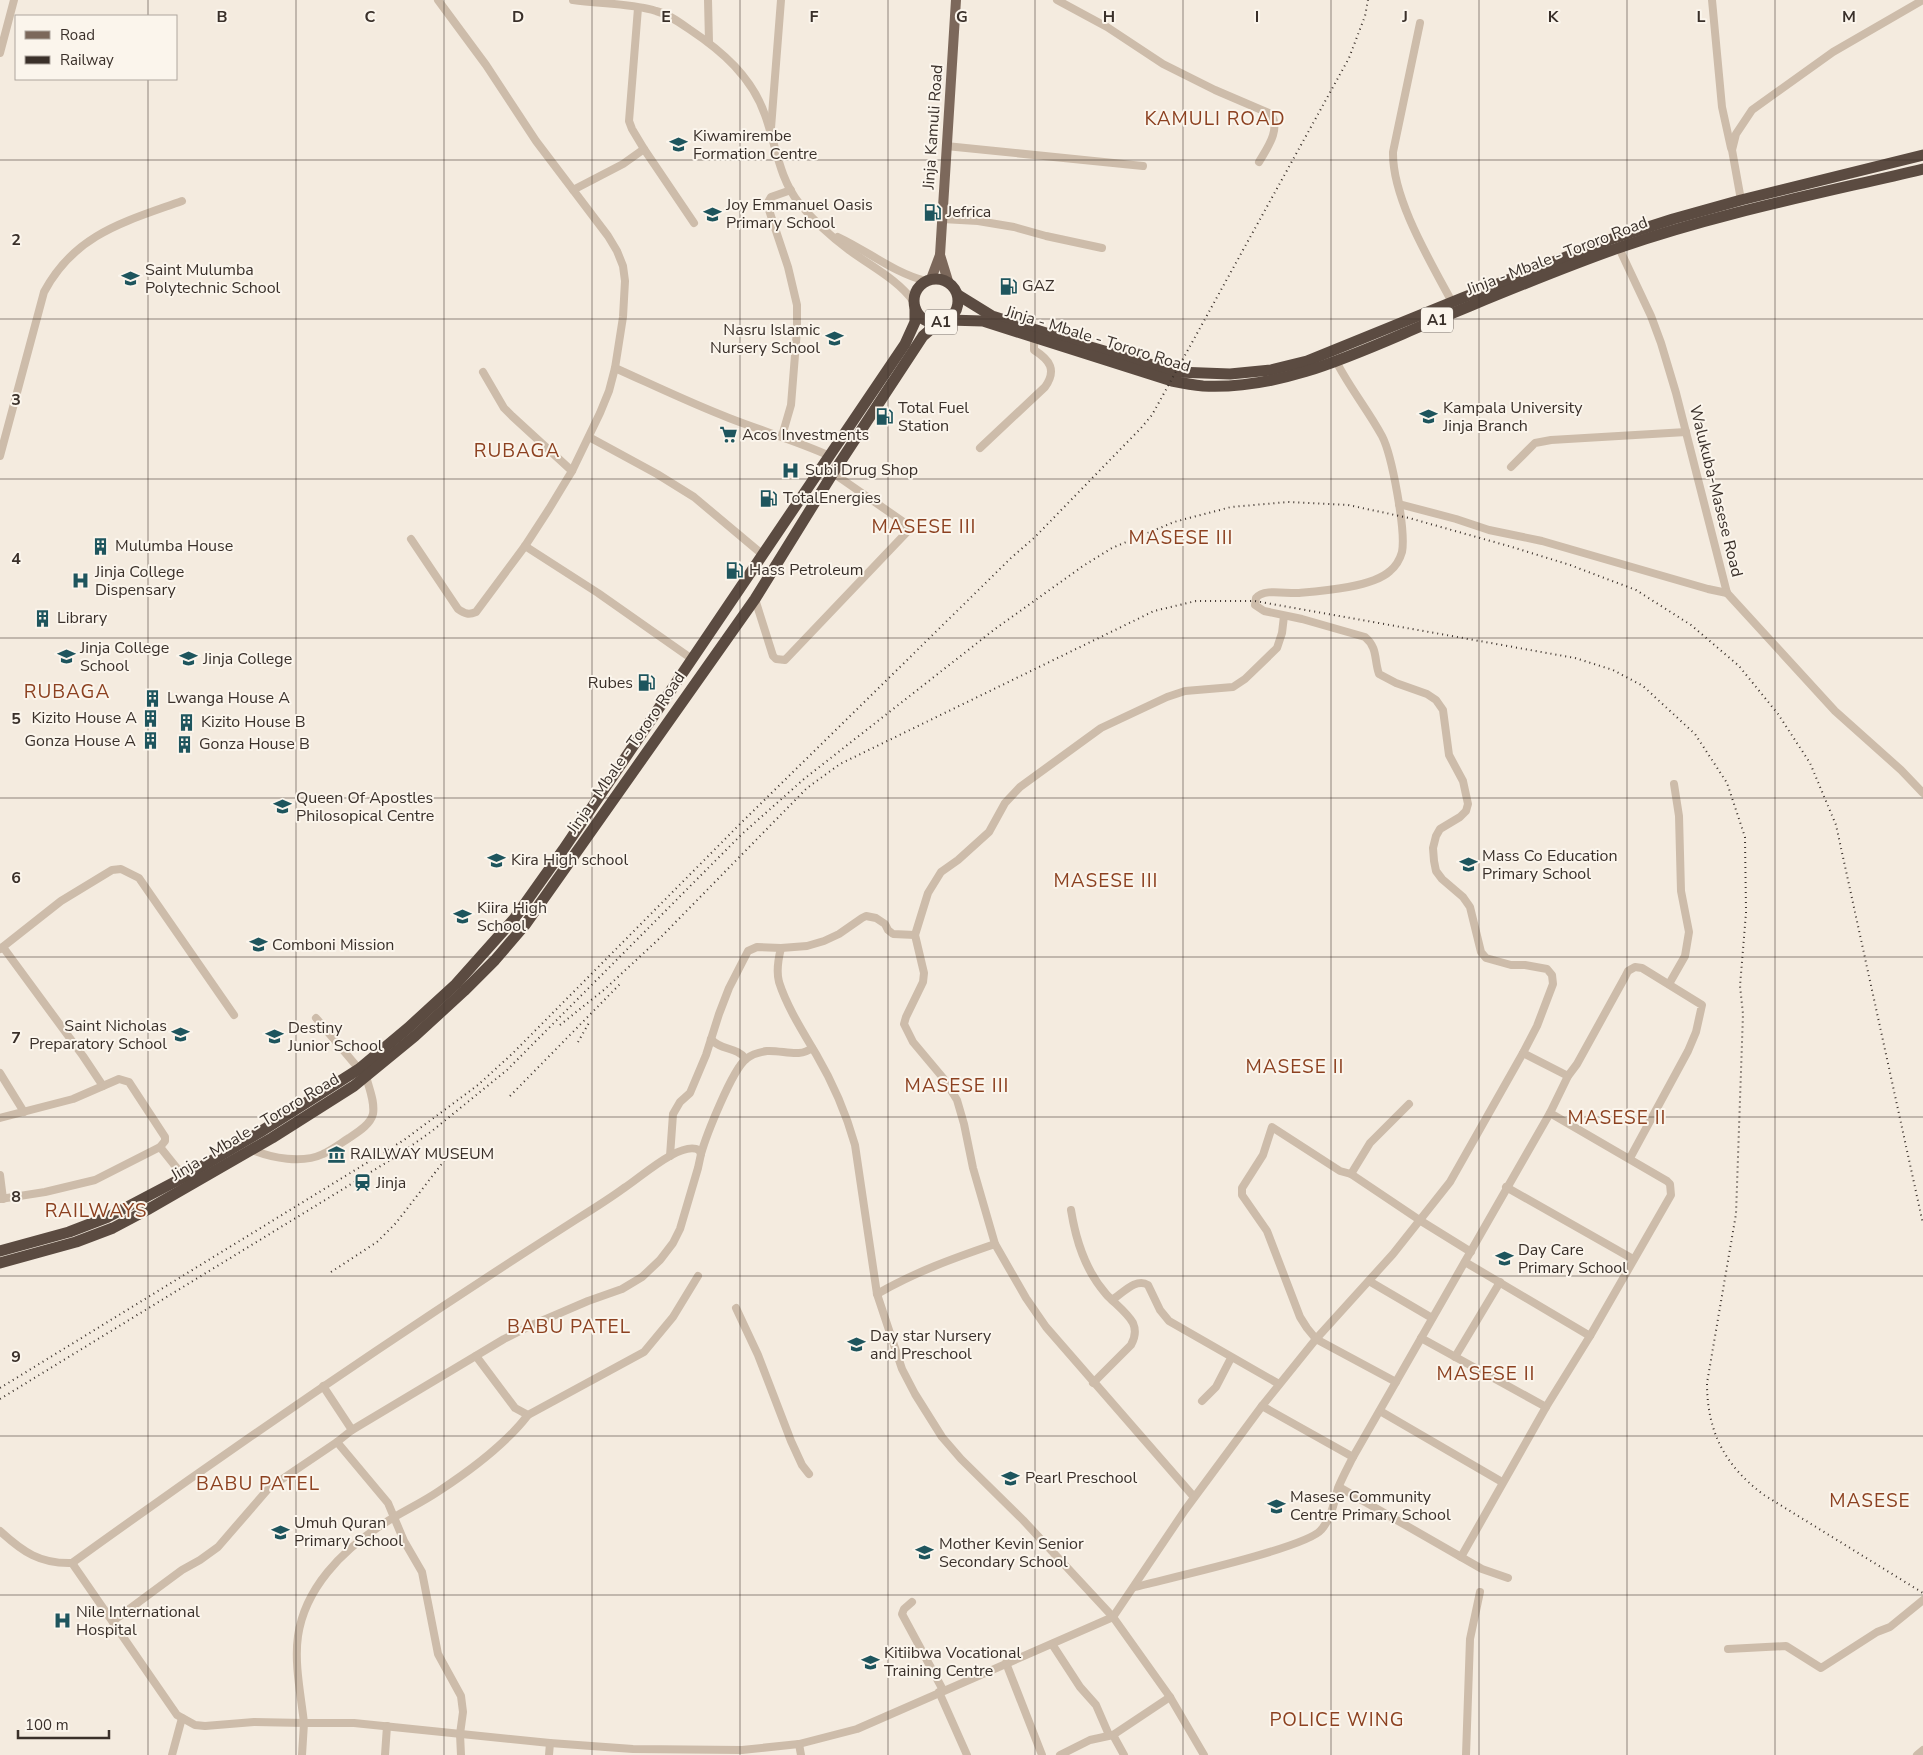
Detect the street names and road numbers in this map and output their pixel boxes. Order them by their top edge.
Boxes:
street label: Jinja Kamuli Road [918,64,948,191]
street label: Jinja - Mbale - Tororo Road [1462,211,1651,301]
street label: Jinja - Mbale - Tororo Road [1002,300,1193,378]
road number: A1 [1421,308,1453,332]
road number: A1 [925,310,957,334]
street label: Walukuba-Masese Road [1684,403,1748,579]
street label: Jinja - Mbale - Tororo Road [561,668,690,839]
street label: Jinja - Mbale - Tororo Road [166,1068,343,1187]

